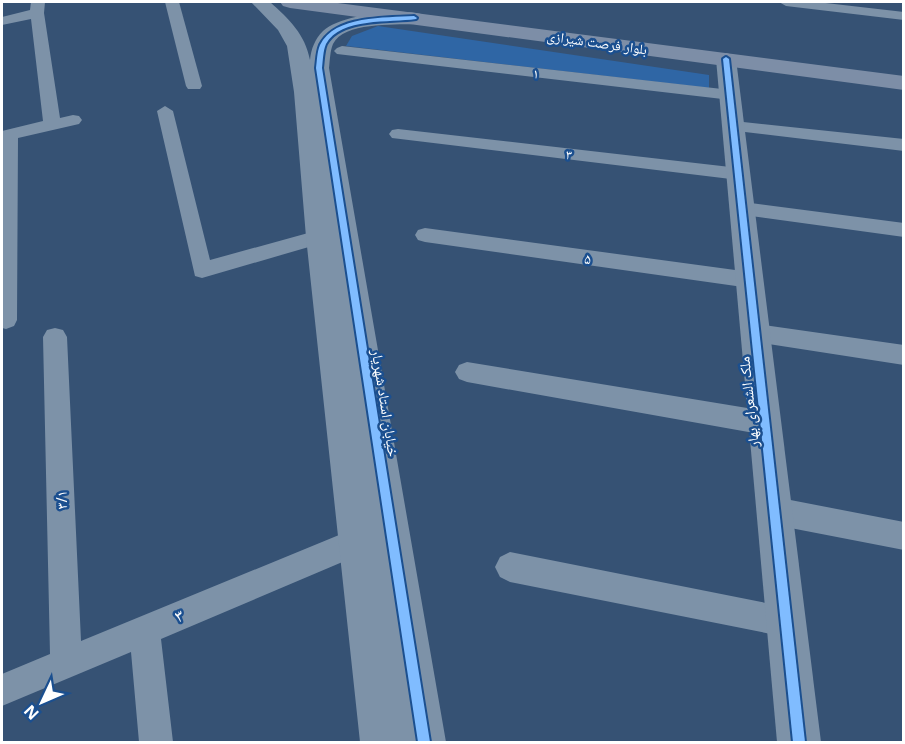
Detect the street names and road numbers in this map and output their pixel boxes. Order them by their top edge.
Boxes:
street label: بلوار فرصت شیرازی [546,26,649,58]
street label: ۱ [532,63,540,83]
street label: ۳ [565,144,573,164]
street label: ۵ [583,248,593,268]
street label: خیابان استاد شهریار [366,347,404,459]
street label: ملک الشعرای بهار [733,355,764,449]
street label: ۳/۱ [51,490,71,510]
street label: ۳ [171,602,187,628]

